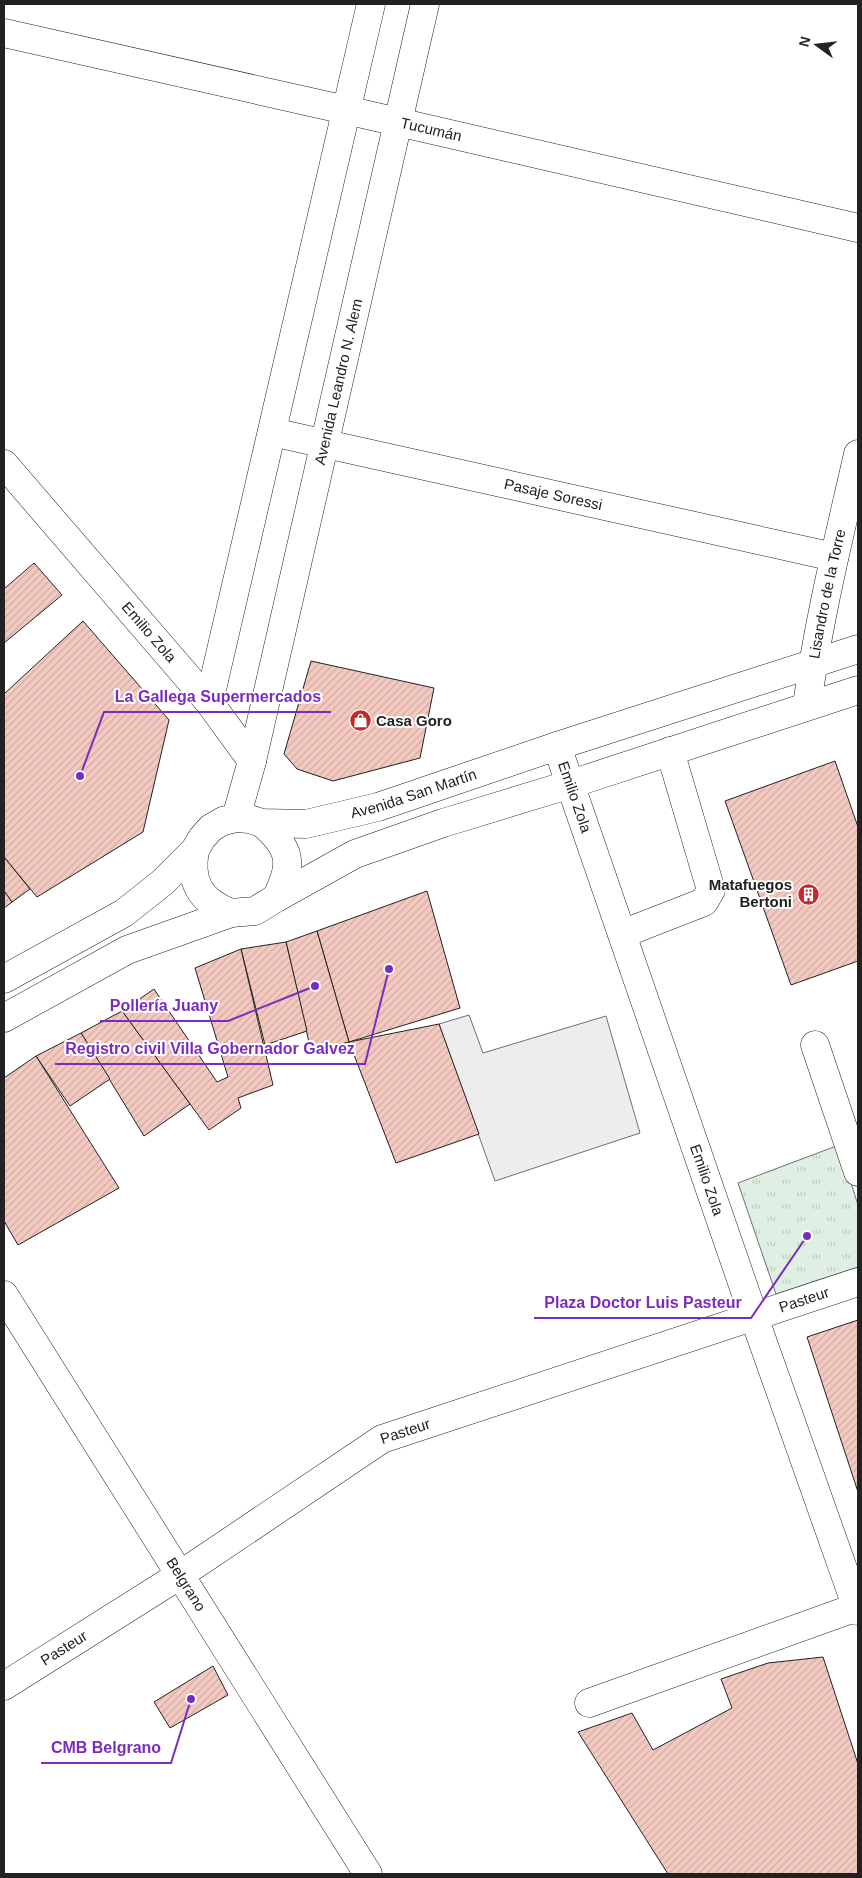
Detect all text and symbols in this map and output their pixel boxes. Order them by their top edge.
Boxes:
north arrow [792,20,842,70]
text: N [795,35,813,49]
street label: Tucumán [399,114,463,144]
street label: Avenida Leandro N. Alem [311,297,365,466]
street label: Pasaje Soressi [503,475,604,513]
street label: Lisandro de la Torre [805,527,849,660]
street label: Emilio Zola [119,598,180,666]
callout: La Gallega Supermercados [104,681,331,712]
text: La Gallega Supermercados [115,688,321,705]
shop icon: Casa Goro [348,709,372,733]
place label: Casa Goro [376,712,452,729]
street label: Emilio Zola [555,759,595,835]
street label: Avenida San Martín [349,765,479,821]
place label: Matafuegos Bertoni [709,876,792,910]
building icon: Matafuegos Bertoni [796,882,820,906]
callout: Pollería Juany [100,990,228,1021]
text: Pollería Juany [110,997,218,1014]
callout: Registro civil Villa Gobernador Galvez [55,1033,365,1064]
text: Registro civil Villa Gobernador Galvez [65,1040,355,1057]
street label: Emilio Zola [687,1142,728,1218]
street label: Pasteur [777,1283,831,1315]
callout: Plaza Doctor Luis Pasteur [534,1287,751,1318]
text: Plaza Doctor Luis Pasteur [544,1294,742,1311]
street label: Pasteur [378,1415,432,1447]
street label: Belgrano [163,1554,210,1614]
street label: Pasteur [37,1627,90,1669]
callout: CMB Belgrano [41,1732,171,1763]
text: CMB Belgrano [51,1739,161,1756]

